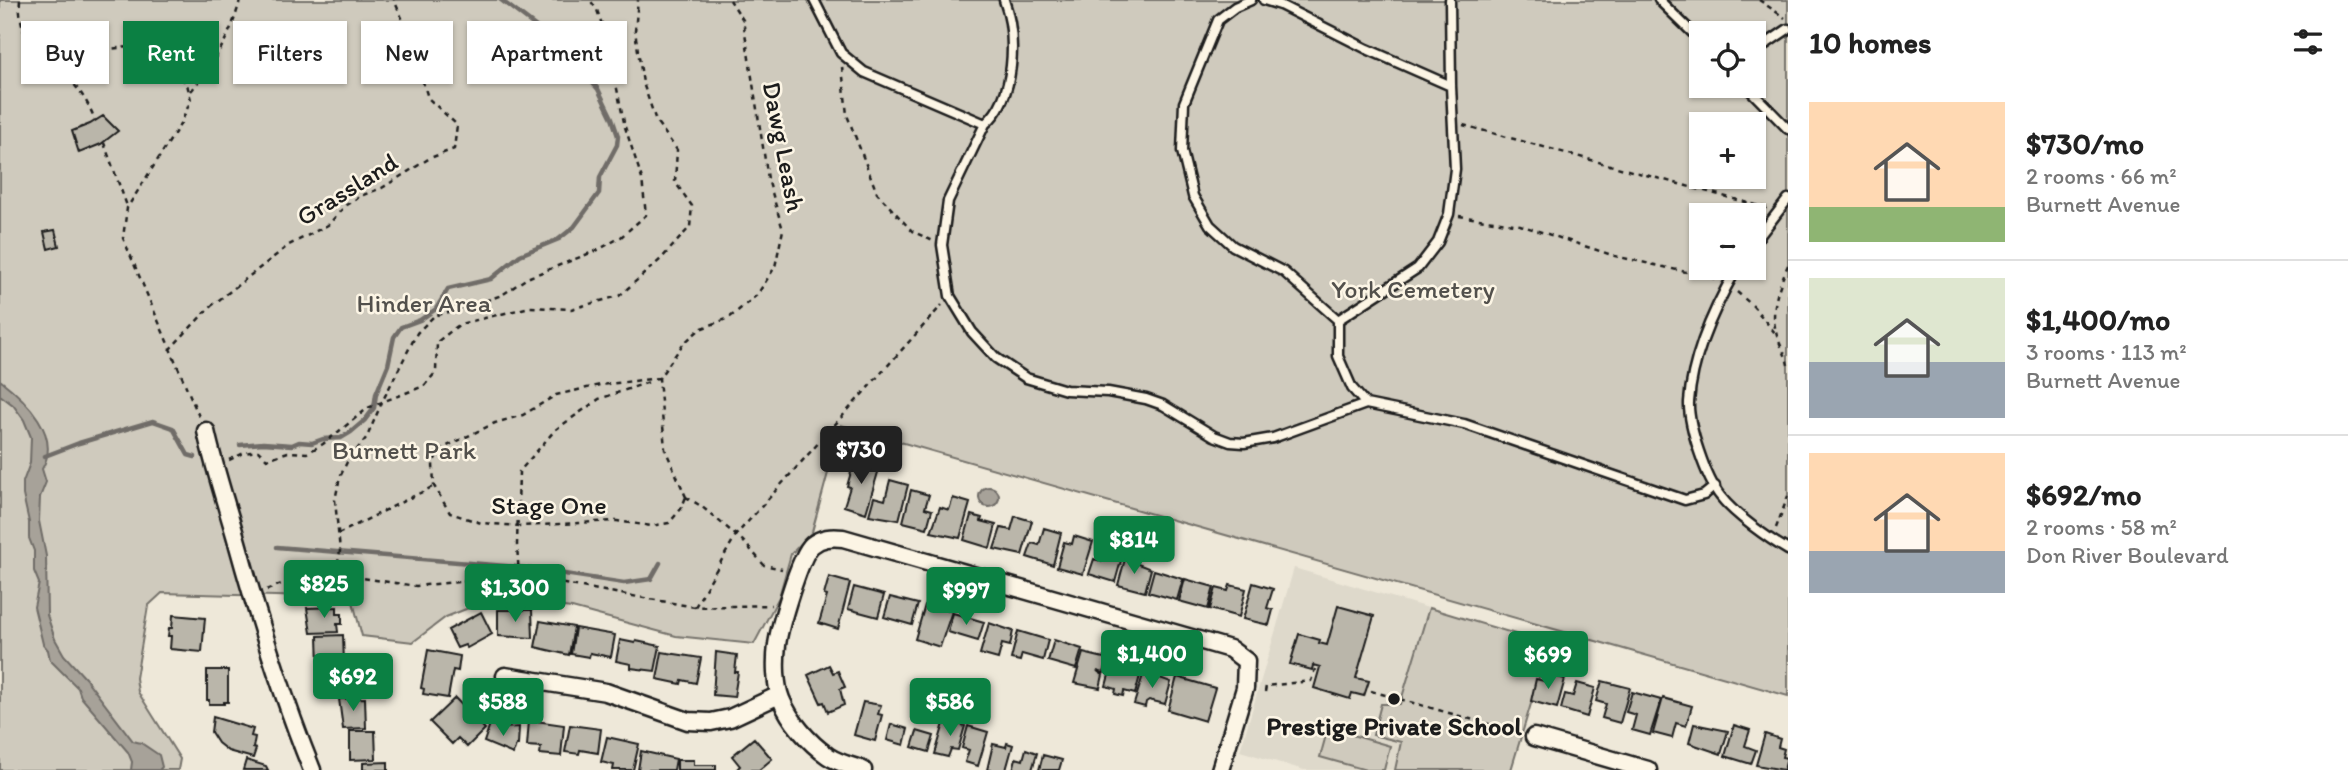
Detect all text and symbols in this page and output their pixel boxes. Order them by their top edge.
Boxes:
chip: Buy [21,21,109,84]
chip: Rent [123,21,219,84]
chip: Filters [233,21,347,84]
chip: New [361,21,453,84]
chip: Apartment [467,21,627,84]
map controls [1689,21,1766,280]
button: locate [1689,21,1766,98]
icon: filters [2289,23,2327,61]
text: 10 homes [1809,24,1932,61]
street label: Dawg Leash [756,79,812,215]
button: + [1689,112,1766,189]
text: $730/mo [2026,125,2144,162]
icon: home [1865,130,1949,214]
street label: Grassland [291,145,403,233]
text: 2 rooms · 66 m² [2026,162,2177,190]
text: Burnett Avenue [2026,190,2181,218]
button: − [1689,203,1766,280]
park label: York Cemetery [1331,273,1495,305]
park label: Hinder Area [357,287,492,319]
text: $1,400/mo [2026,301,2170,338]
icon: home [1865,306,1949,390]
text: 3 rooms · 113 m² [2026,338,2187,366]
text: Burnett Avenue [2026,366,2181,394]
pin: $730 [820,426,902,486]
park label: Burnett Park [332,434,477,466]
text: $730 [836,435,886,463]
text: $692/mo [2026,476,2142,513]
icon: home [1865,481,1949,565]
street label: Stage One [491,489,607,521]
text: 2 rooms · 58 m² [2026,513,2177,541]
pin: $814 [1093,516,1175,576]
text: $814 [1110,525,1158,553]
text: Don River Boulevard [2026,541,2229,569]
pin: $825 [283,560,365,620]
pin: $1,300 [458,564,572,624]
pin: $997 [925,568,1007,627]
text: $825 [300,569,348,597]
text: $1,300 [481,573,549,601]
text: $997 [942,576,990,604]
pin: $1,400 [1095,630,1209,690]
pin: $699 [1507,632,1589,691]
text: $1,400 [1117,639,1187,667]
text: $699 [1524,640,1572,668]
pin: $692 [312,654,394,713]
text: $692 [329,662,377,690]
pin: $588 [462,678,544,738]
pin: $586 [909,678,991,738]
text: $588 [479,687,527,715]
text: $586 [926,687,974,715]
marker: Prestige Private School [1386,691,1402,707]
place label: Prestige Private School [1266,710,1523,742]

